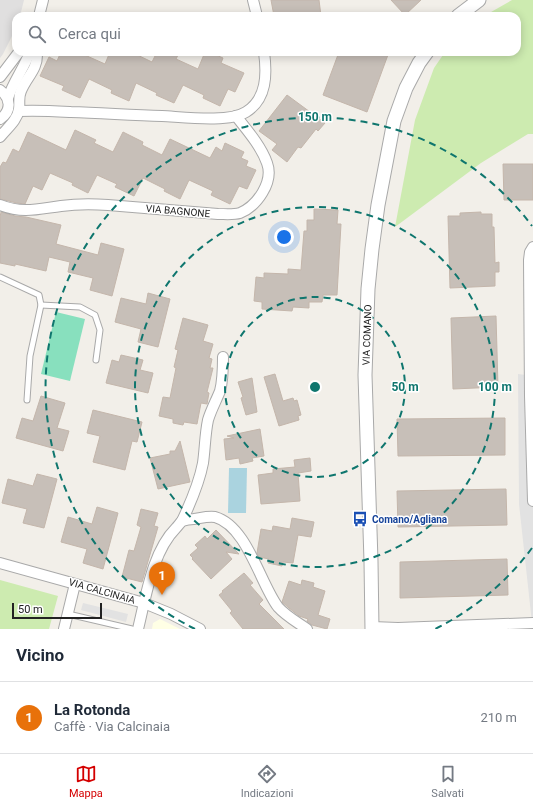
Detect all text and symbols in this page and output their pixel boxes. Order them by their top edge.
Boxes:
search box [12,12,521,56]
icon: search [26,23,48,45]
text: Cerca qui [58,25,121,43]
text: 150 m [298,110,332,124]
street label: VIA BAGNONE [145,203,211,219]
your location [274,227,294,247]
street label: VIA COMANO [360,304,374,366]
centre of rings [308,380,322,394]
text: 50 m [391,380,419,394]
text: 100 m [478,380,512,394]
bus stop icon: Comano/Agliana [351,510,369,528]
place label: Comano/Agliana [372,514,448,525]
pin: 1 [149,562,175,595]
street label: VIA CALCINAIA [68,576,137,606]
scale bar [12,601,102,620]
text: 50 m [18,603,43,616]
text: Vicino [16,645,64,665]
text: La Rotonda [54,701,130,719]
text: 1 [25,710,33,725]
text: 210 m [480,710,517,725]
text: Caffè · Via Calcinaia [54,719,170,734]
tab: Mappa [69,763,103,800]
tab: Indicazioni [241,763,294,800]
tab: Salvati [431,763,464,800]

